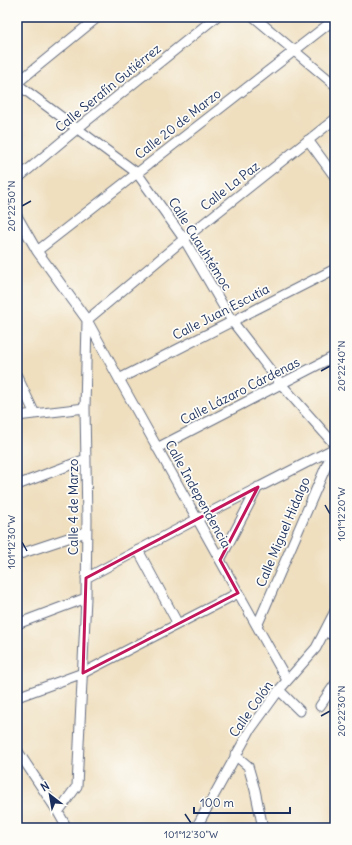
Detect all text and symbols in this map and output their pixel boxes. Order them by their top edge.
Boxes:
street label: Calle Serafín Gutiérrez [52,40,164,136]
street label: Calle 20 de Marzo [131,85,225,163]
street label: Calle La Paz [197,158,263,214]
text: 20°22'50"N [5,181,18,231]
street label: Calle Cuauhtémoc [165,194,236,294]
street label: Calle Juan Escutia [170,280,272,344]
text: 20°22'40"N [335,341,348,391]
street label: Calle Lázaro Cárdenas [177,353,303,428]
street label: Calle Independencia [161,437,235,551]
street label: Calle 4 de Marzo [65,459,82,555]
street label: Calle Miguel Hidalgo [252,474,314,590]
text: 101°12'20"W [335,487,348,541]
text: 101°12'30"W [5,515,18,569]
street label: Calle Colón [225,677,277,741]
text: 20°22'30"N [335,686,348,736]
north arrow [30,775,70,815]
text: N [38,778,52,794]
scale bar [194,789,290,815]
text: 100 m [200,795,234,810]
text: 101°12'30"W [164,828,218,841]

